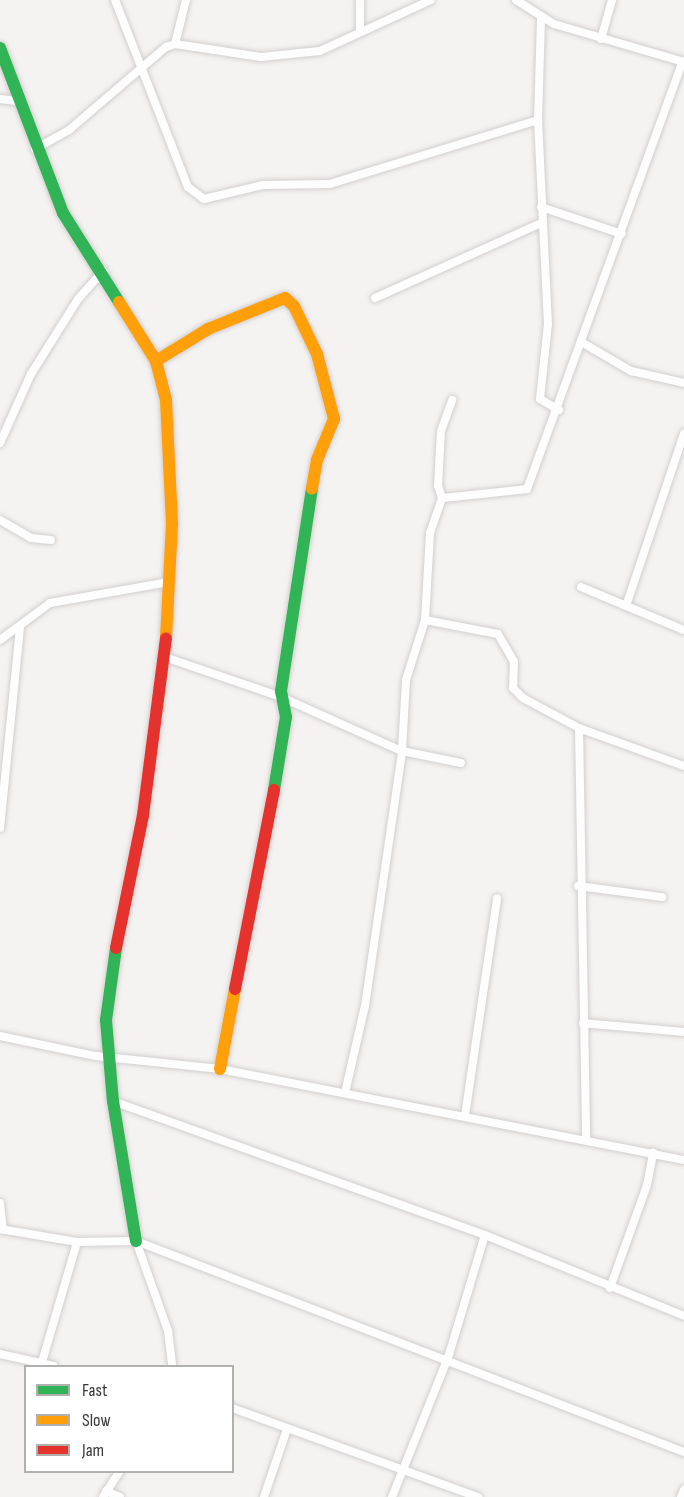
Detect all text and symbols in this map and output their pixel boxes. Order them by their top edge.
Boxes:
legend [24,1365,234,1473]
text: Fast [82,1380,107,1401]
text: Slow [82,1410,111,1431]
text: Jam [82,1440,104,1461]

